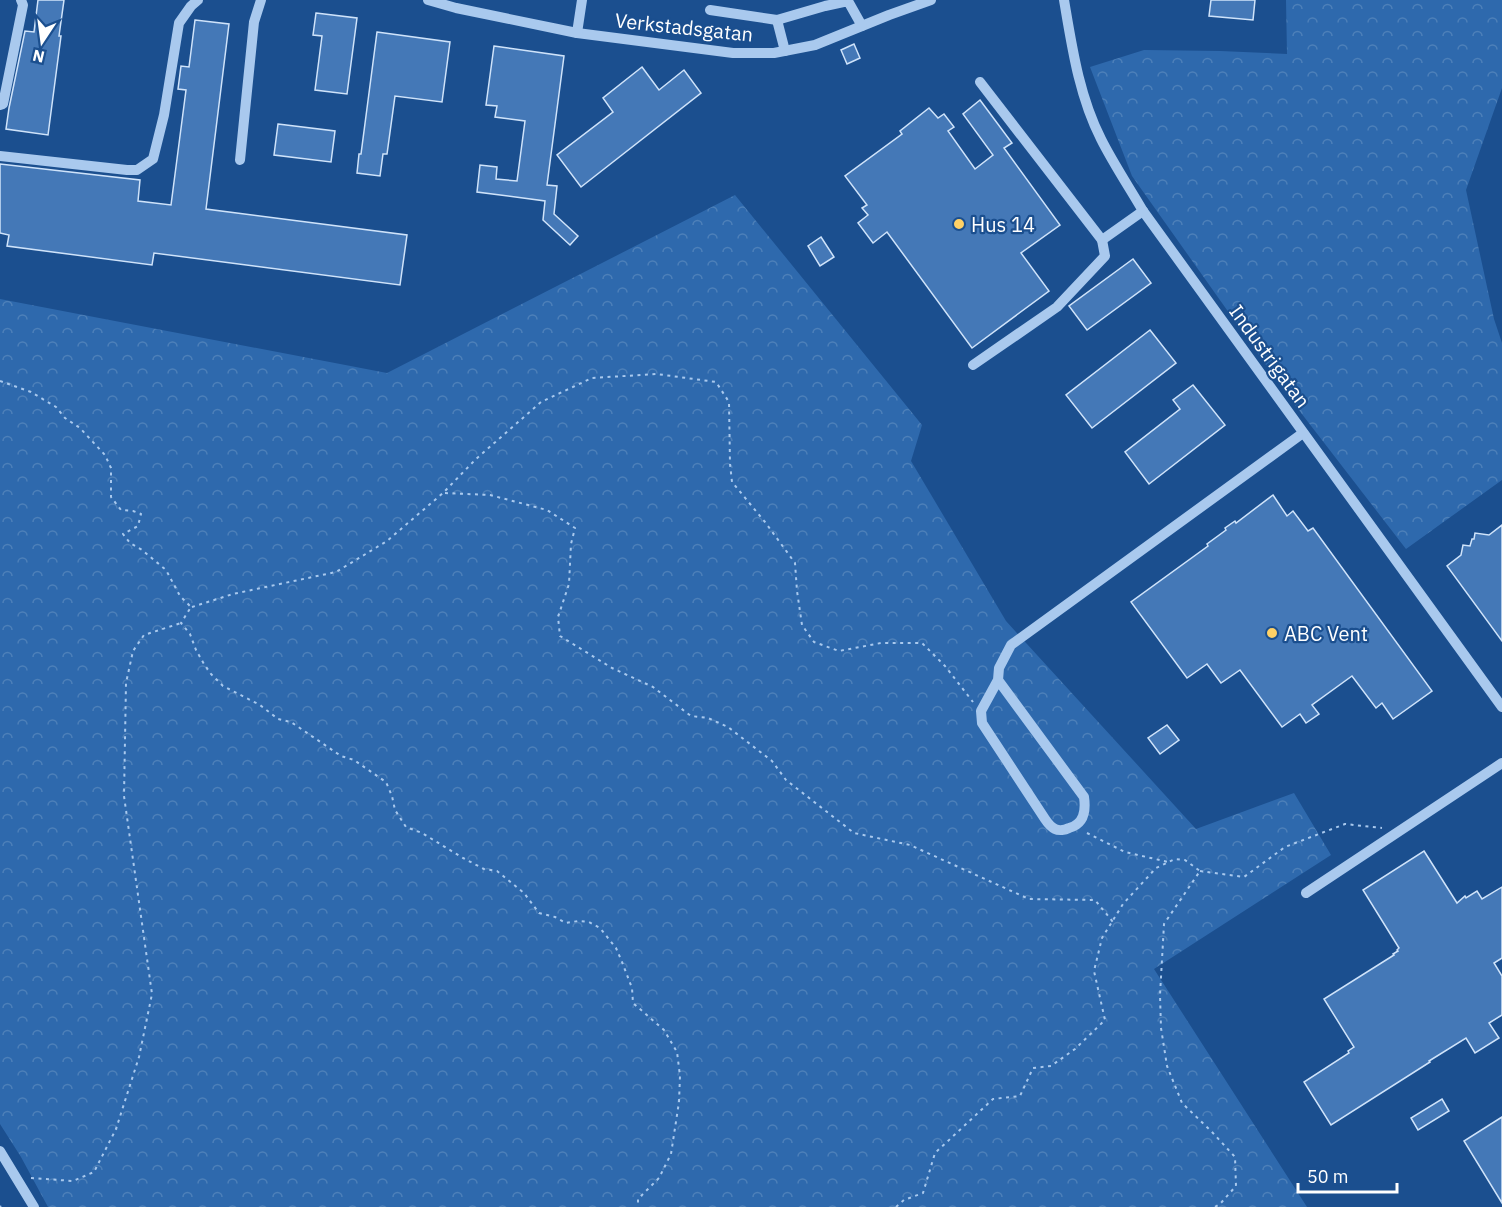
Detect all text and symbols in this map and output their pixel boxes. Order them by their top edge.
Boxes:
street label: Verkstadsgatan [614,6,754,48]
north arrow [12,12,72,72]
text: N [31,46,47,68]
place label: Hus 14 [971,211,1035,238]
marker: Hus 14 [952,217,966,231]
street label: Industrigatan [1223,299,1317,413]
place label: ABC Vent [1284,620,1368,647]
marker: ABC Vent [1265,626,1279,640]
scale bar [1298,1156,1397,1194]
text: 50 m [1307,1165,1349,1188]

